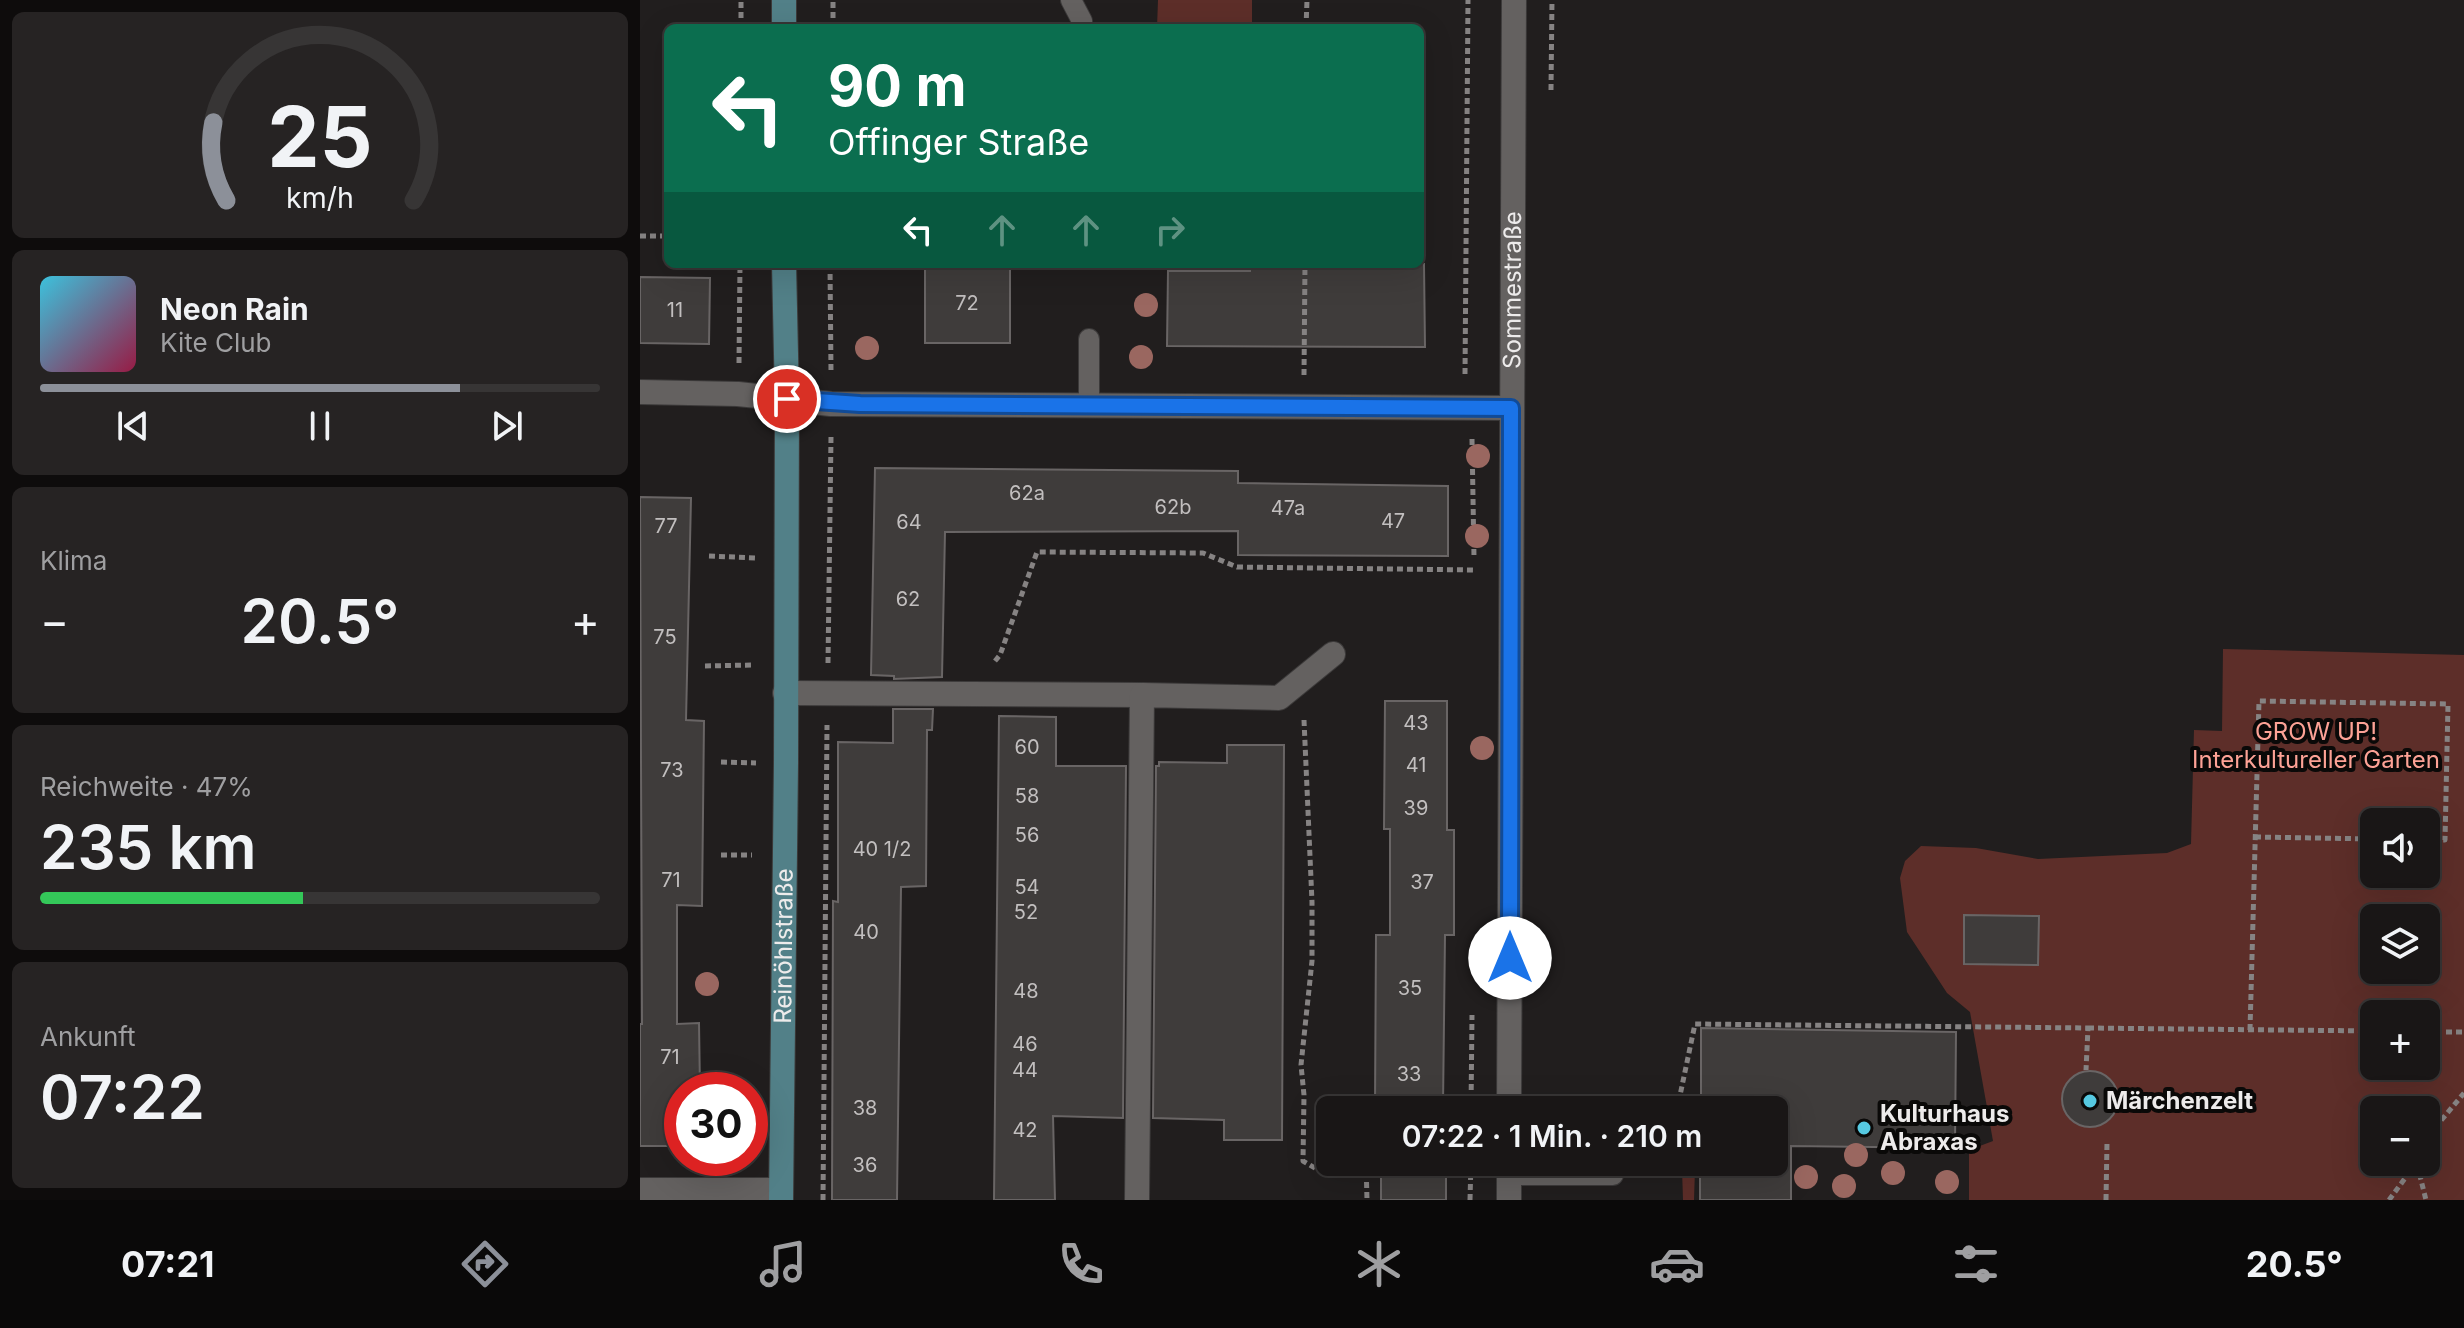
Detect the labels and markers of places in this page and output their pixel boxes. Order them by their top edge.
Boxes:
pin [753,365,821,433]
place label: Märchenzelt [2106,1086,2253,1115]
marker: Märchenzelt [2081,1092,2099,1110]
place label: Kulturhaus Abraxas [1880,1099,2009,1156]
marker: Kulturhaus Abraxas [1855,1119,1873,1137]

